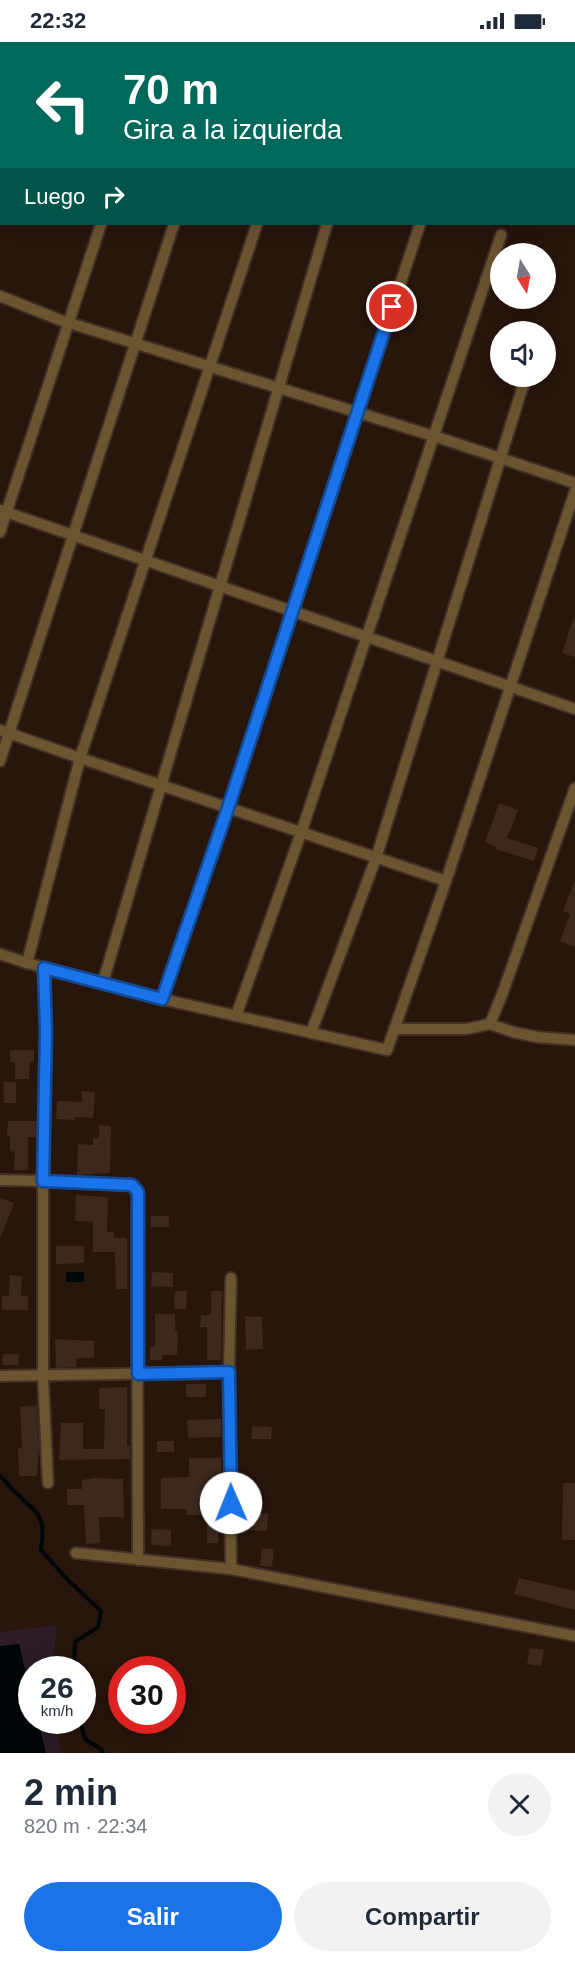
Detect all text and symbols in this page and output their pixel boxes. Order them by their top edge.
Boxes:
text: 22:32 [30,8,86,33]
icon: left [24,66,102,144]
text: 70 m [123,66,219,113]
text: Gira a la izquierda [123,115,342,145]
icon: right [97,180,130,213]
text: Luego [24,184,85,209]
north arrow [490,243,556,309]
map controls [490,243,556,387]
pin [366,281,417,332]
icon: arrive [375,290,408,323]
button: sound [490,321,556,387]
position arrow [199,1471,263,1535]
speed limit sign: 30 [108,1656,186,1734]
text: 26 [40,1671,74,1704]
text: km/h [41,1702,73,1719]
text: 2 min [24,1772,118,1813]
button: close [488,1773,551,1836]
text: 820 m · 22:34 [24,1815,147,1837]
button: Salir [24,1882,282,1951]
button: Compartir [294,1882,551,1951]

